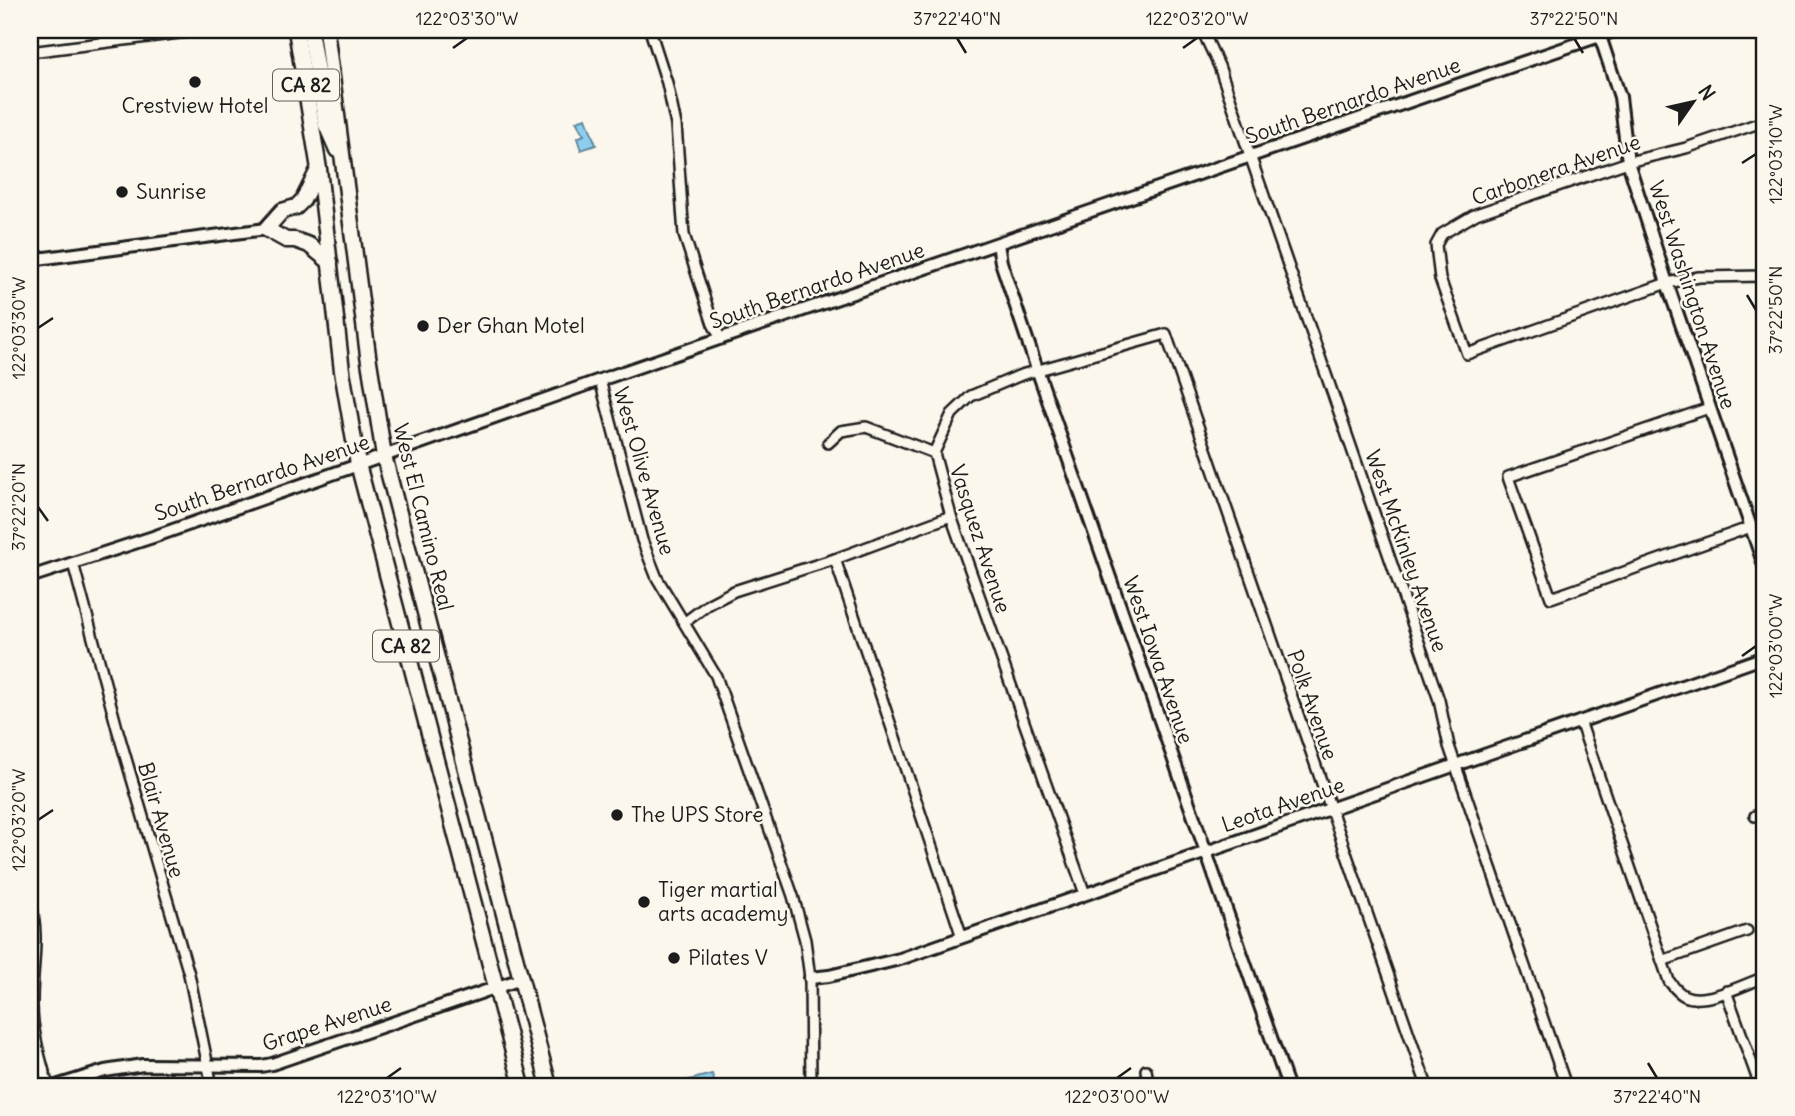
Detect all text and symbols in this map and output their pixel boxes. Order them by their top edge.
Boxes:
text: 122°03'30"W [416,7,518,30]
text: 37°22'40"N [913,7,1001,30]
text: 122°03'20"W [1146,7,1248,30]
text: 37°22'50"N [1530,7,1619,30]
street label: South Bernardo Avenue [1242,51,1464,150]
north arrow [1658,66,1728,136]
road number: CA 82 [273,69,339,100]
marker: Crestview Hotel [187,74,203,90]
text: N [1693,80,1721,105]
place label: Crestview Hotel [122,92,268,119]
text: 122°03'10"W [1764,104,1787,204]
street label: Carbonera Avenue [1468,128,1644,211]
street label: West Washington Avenue [1643,177,1742,412]
place label: Sunrise [136,178,206,205]
marker: Sunrise [114,184,130,200]
street label: South Bernardo Avenue [706,236,928,335]
text: 37°22'50"N [1764,266,1787,355]
text: 122°03'30"W [7,277,30,379]
place label: Der Ghan Motel [437,312,585,339]
marker: Der Ghan Motel [415,318,431,334]
street label: West Olive Avenue [608,384,681,558]
street label: West El Camino Real [387,420,460,613]
street label: South Bernardo Avenue [151,428,373,527]
street label: West McKinley Avenue [1359,446,1454,655]
street label: Vasquez Avenue [944,461,1017,616]
text: 37°22'20"N [7,463,30,551]
street label: West Iowa Avenue [1117,572,1200,747]
text: 122°03'00"W [1764,594,1787,698]
road number: CA 82 [373,631,439,662]
street label: Polk Avenue [1281,646,1344,764]
street label: Blair Avenue [132,759,191,881]
text: 122°03'20"W [7,769,30,871]
street label: Leota Avenue [1218,771,1348,838]
place label: The UPS Store [631,801,764,828]
marker: The UPS Store [609,807,625,823]
place label: Tiger martial arts academy [658,876,788,927]
marker: Tiger martial arts academy [636,894,652,910]
place label: Pilates V [688,944,768,971]
marker: Pilates V [666,950,682,966]
street label: Grape Avenue [259,990,395,1057]
text: 122°03'10"W [337,1085,437,1108]
text: 122°03'00"W [1065,1085,1169,1108]
text: 37°22'40"N [1613,1085,1701,1108]

